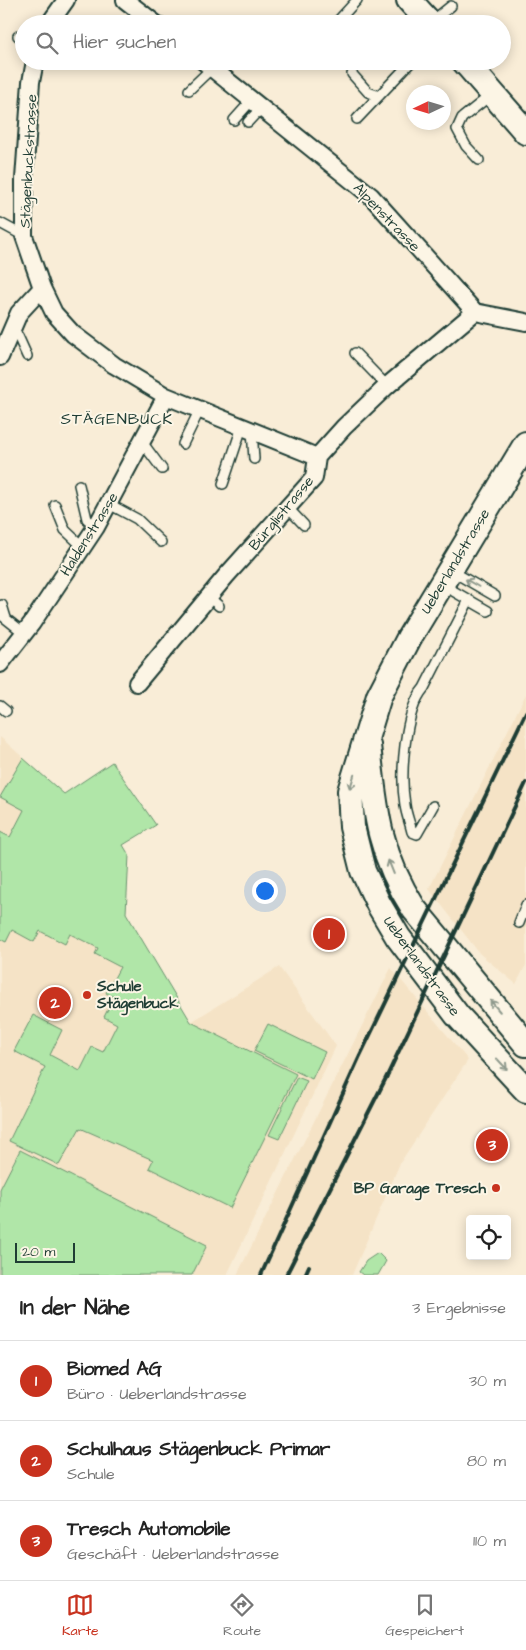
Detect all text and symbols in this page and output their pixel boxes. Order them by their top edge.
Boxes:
search box [15,15,511,70]
icon: search [33,29,61,57]
text: Hier suchen [73,29,176,56]
north arrow [406,85,451,130]
street label: Stägenbuckstrasse [15,94,43,229]
street label: Alpenstrasse [348,178,425,257]
district label: STÄGENBUCK [61,408,173,430]
street label: Bürglistrasse [244,471,320,556]
street label: Haldenstrasse [55,488,124,580]
street label: Ueberlandstrasse [416,505,495,618]
one-way arrow [465,578,480,588]
one-way arrow [347,774,357,790]
one-way arrow [385,860,395,875]
your location [252,878,278,904]
street label: Ueberlandstrasse [378,912,465,1021]
pin: 1 [313,915,345,953]
place label: Schule Stägenbuck [96,976,179,1016]
pin: 2 [39,984,71,1022]
marker: Schule Stägenbuck [81,989,93,1001]
one-way arrow [489,1000,500,1013]
one-way arrow [496,1058,508,1070]
pin: 3 [476,1126,508,1164]
place label: BP Garage Tresch [354,1178,487,1201]
marker: BP Garage Tresch [490,1182,502,1194]
map controls [466,1215,511,1260]
button: locate [466,1215,511,1260]
scale bar [15,1240,75,1263]
text: 20 m [22,1242,55,1262]
text: In der Nähe [20,1293,130,1322]
text: 3 Ergebnisse [412,1297,506,1319]
text: Biomed AG [67,1356,162,1383]
text: 1 [35,1370,37,1392]
text: 30 m [469,1370,506,1392]
text: Büro · Ueberlandstrasse [67,1383,247,1405]
text: Schulhaus Stägenbuck Primar [67,1436,330,1463]
text: 2 [31,1450,41,1472]
text: 80 m [467,1450,506,1472]
text: Schule [67,1463,115,1485]
text: Tresch Automobile [67,1516,231,1543]
text: 3 [32,1530,40,1552]
text: 110 m [473,1530,506,1552]
text: Geschäft · Ueberlandstrasse [67,1543,279,1565]
tab: Karte [62,1591,99,1641]
tab: Route [223,1591,261,1641]
tab: Gespeichert [385,1591,464,1641]

